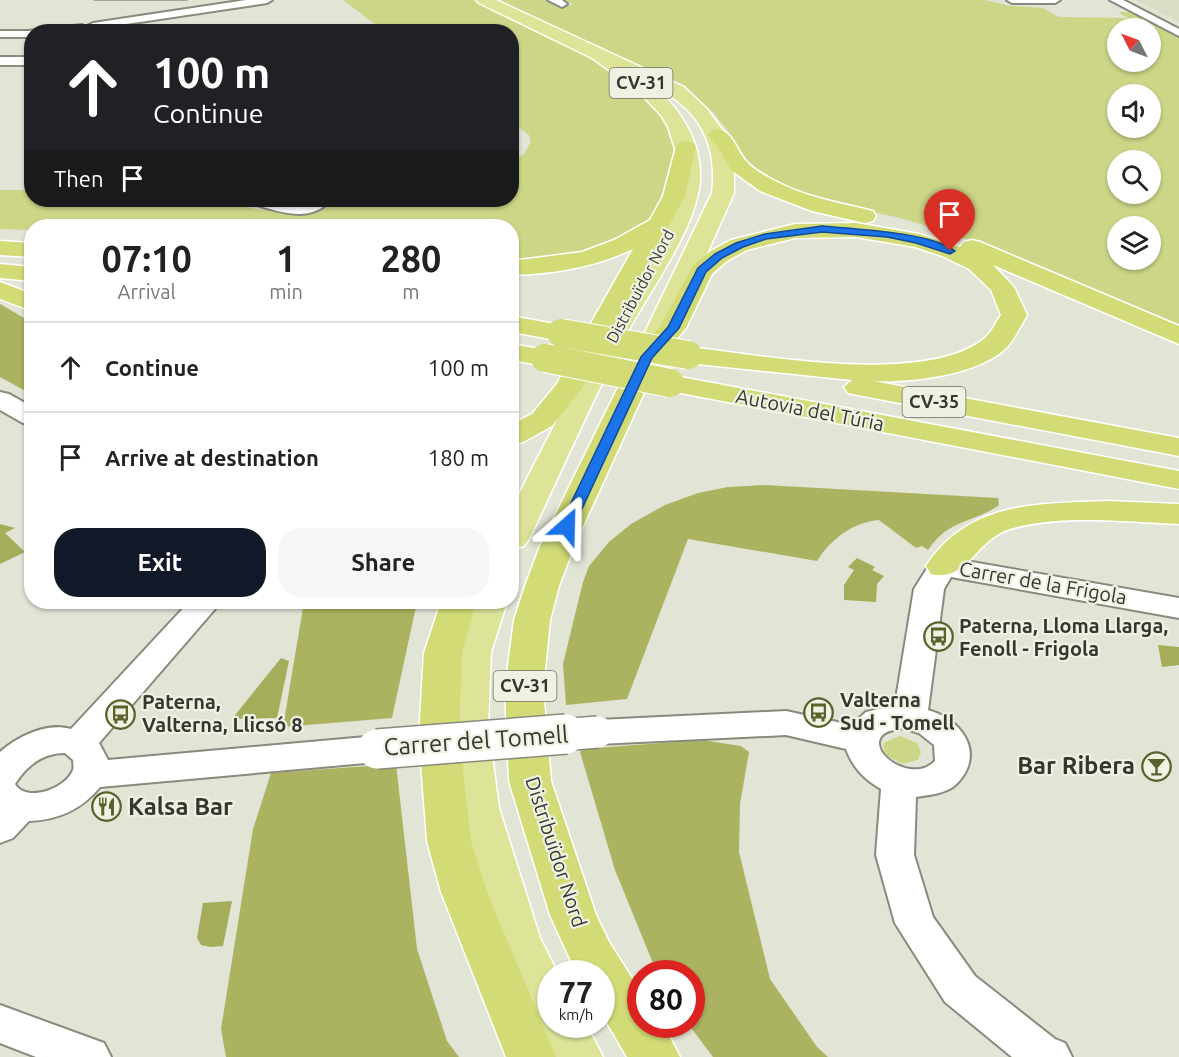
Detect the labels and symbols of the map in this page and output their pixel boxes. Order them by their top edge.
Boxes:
north arrow [1107,18,1161,72]
road number: CV-31 [610,68,672,98]
pin [924,189,975,251]
street label: Distribuïdor Nord [603,226,677,346]
street label: Autovia del Túria [734,384,886,435]
road number: CV-35 [902,387,966,417]
position arrow [535,494,599,558]
street label: Carrer de la Frigola [958,556,1129,609]
place label: Paterna, Lloma Llarga, Fenoll - Frigola [959,614,1168,660]
bus stop icon: Paterna, Lloma Llarga, Fenoll - Frigola [922,621,954,653]
road number: CV-31 [494,671,556,701]
place label: Valterna Sud - Tomell [840,688,955,734]
place label: Paterna, Valterna, Llicsó 8 [142,690,302,736]
bus stop icon: Valterna Sud - Tomell [803,696,835,728]
bus stop icon: Paterna, Valterna, Llicsó 8 [105,698,137,730]
street label: Carrer del Tomell [383,721,569,760]
bar icon: Bar Ribera [1140,750,1172,782]
place label: Bar Ribera [1017,752,1135,779]
street label: Distribuïdor Nord [521,774,592,930]
restaurant icon: Kalsa Bar [91,791,123,823]
place label: Kalsa Bar [128,793,233,820]
speed limit sign: 80 [627,960,705,1038]

